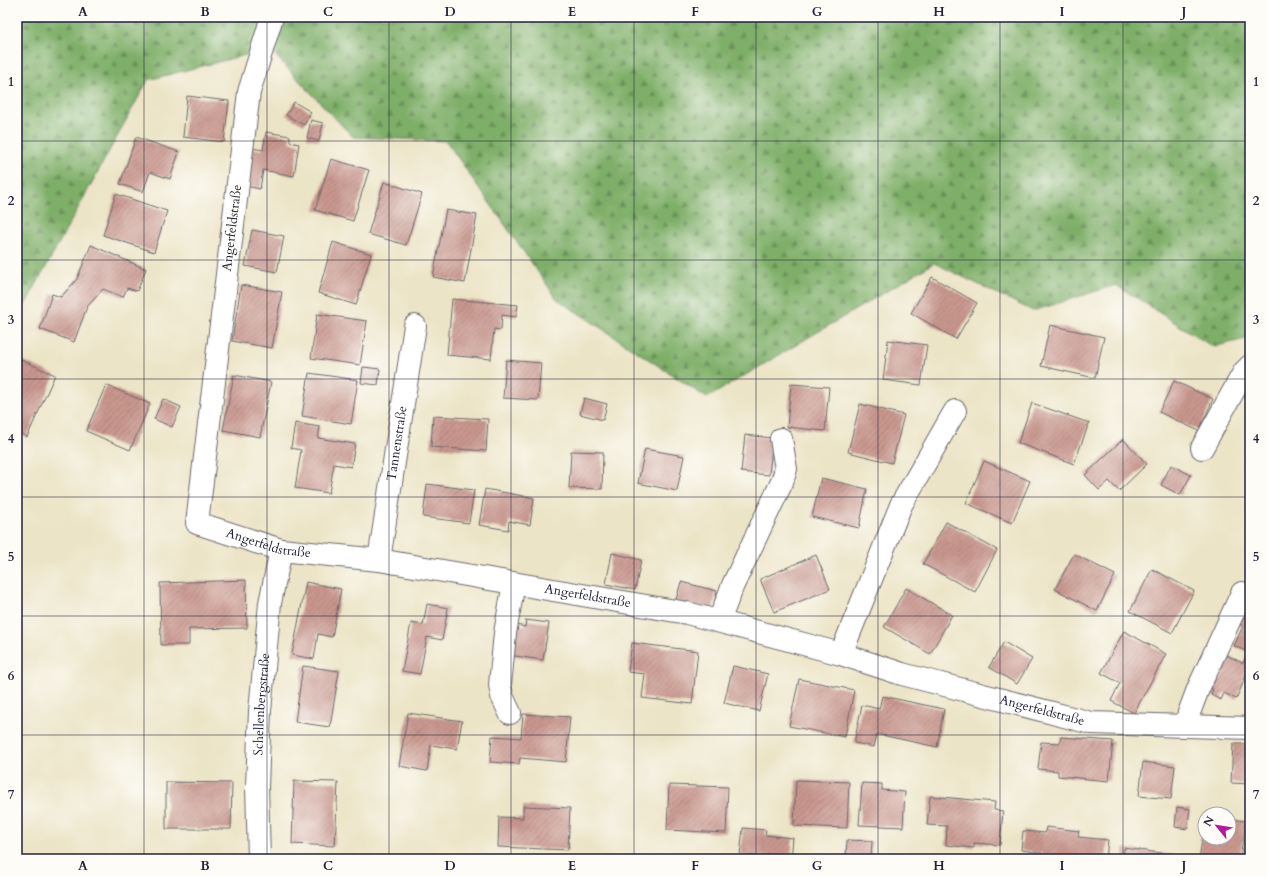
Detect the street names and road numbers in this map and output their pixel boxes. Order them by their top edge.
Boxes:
street label: Angerfeldstraße [218,184,246,272]
street label: Tannenstraße [382,404,412,482]
street label: Angerfeldstraße [224,524,312,562]
street label: Angerfeldstraße [543,580,632,612]
street label: Schellenbergstraße [249,652,274,756]
street label: Angerfeldstraße [998,691,1087,730]

